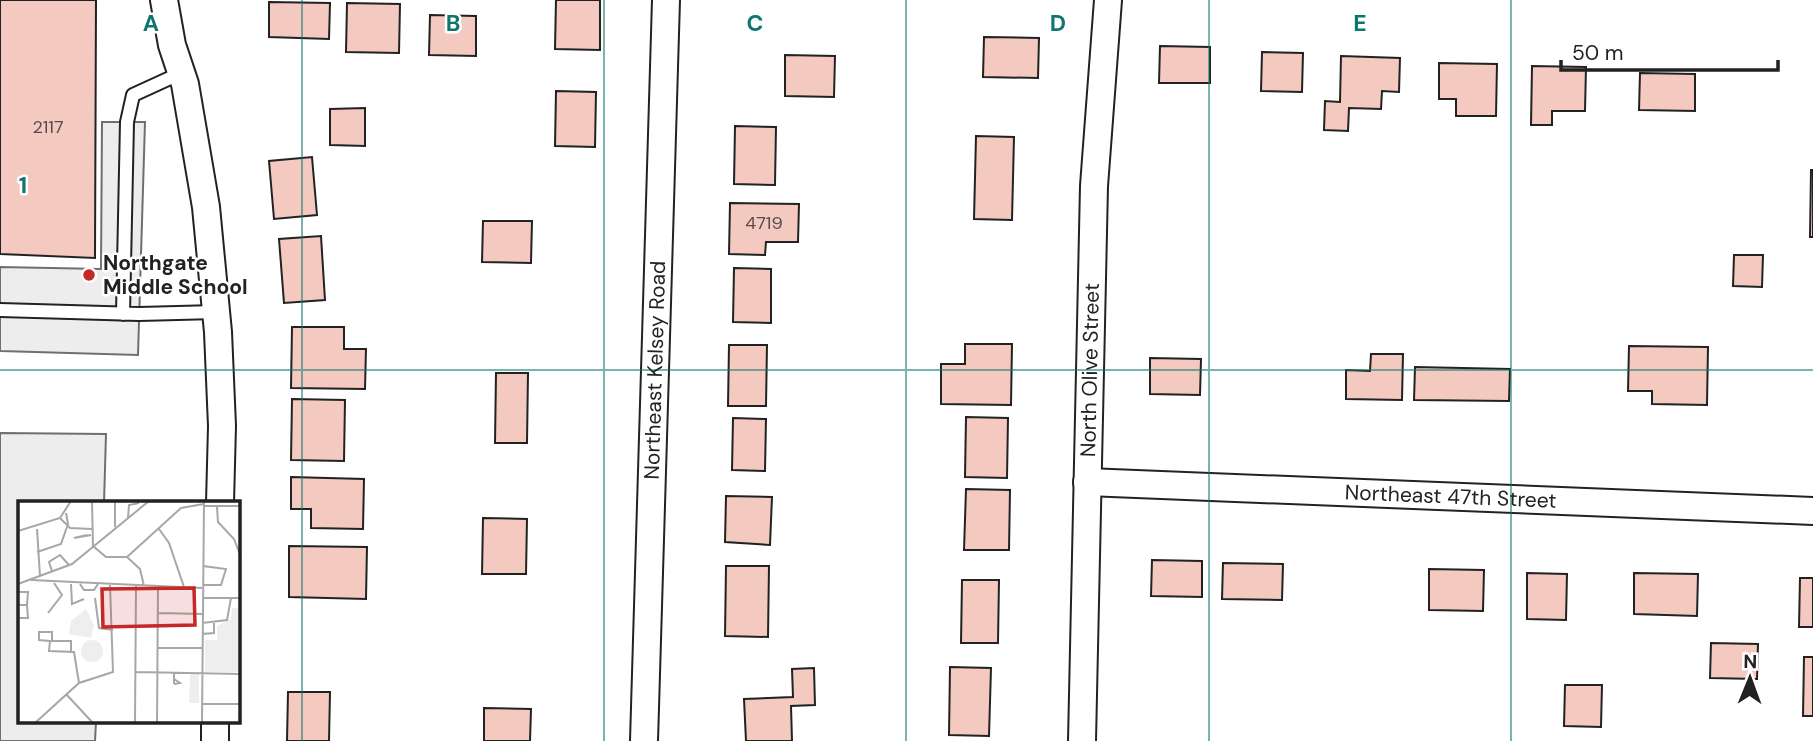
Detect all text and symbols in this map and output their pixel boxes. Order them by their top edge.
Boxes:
text: A [143,8,159,38]
text: B [446,8,460,38]
text: C [747,8,763,38]
text: D [1050,8,1066,38]
text: E [1353,8,1367,38]
scale bar [1561,28,1778,72]
text: 50 m [1572,39,1623,67]
house number: 2117 [32,115,64,139]
text: 1 [19,170,27,200]
house number: 4719 [745,211,783,235]
place label: Northgate Middle School [103,249,248,301]
street label: Northeast Kelsey Road [638,260,672,480]
marker: Northgate Middle School [81,267,97,283]
street label: North Olive Street [1074,283,1106,458]
street label: Northeast 47th Street [1344,478,1557,515]
inset map [18,501,240,724]
north arrow [1715,643,1785,713]
text: N [1743,649,1757,674]

